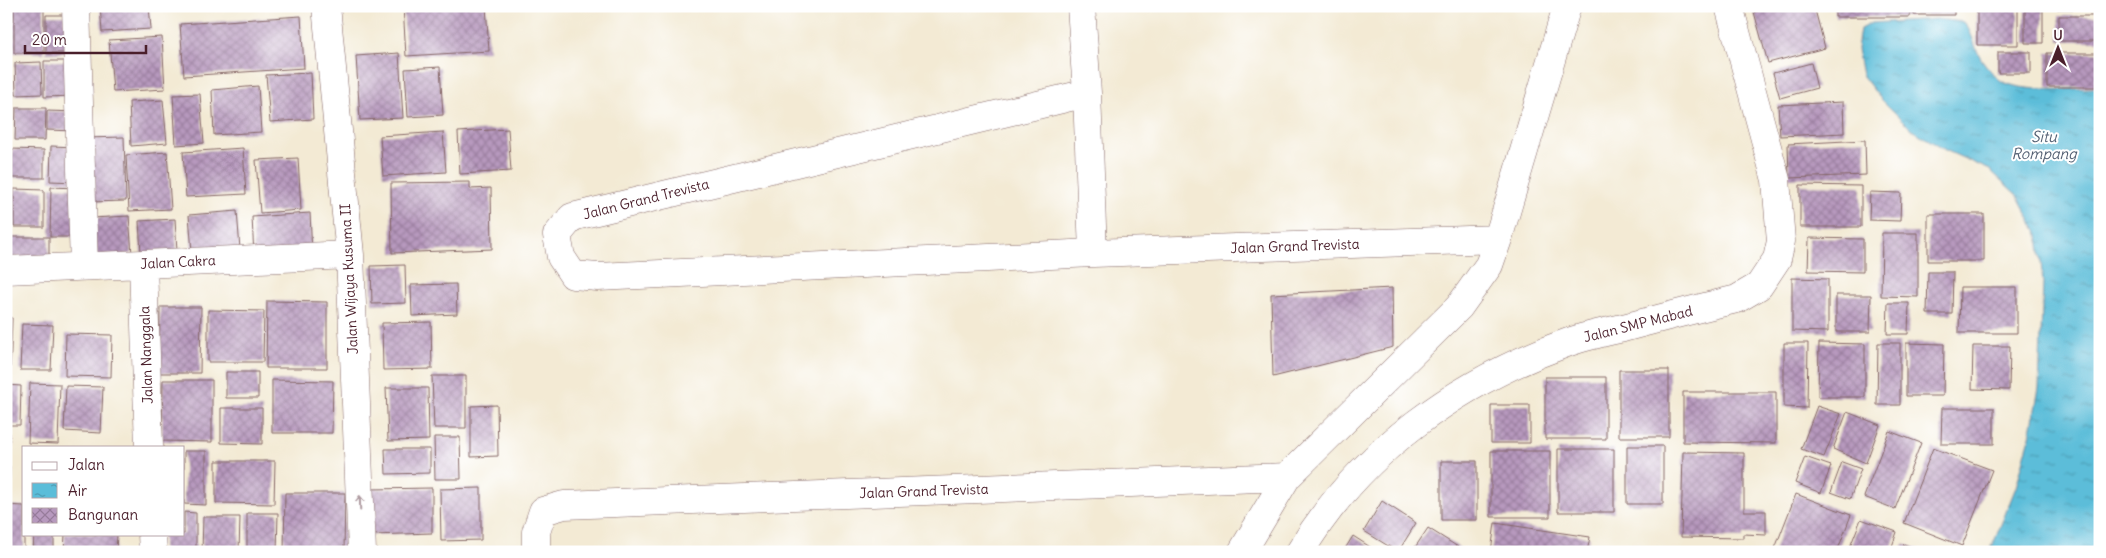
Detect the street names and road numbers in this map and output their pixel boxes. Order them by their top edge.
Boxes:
street label: Jalan Grand Trevista [581,175,711,223]
street label: Jalan Wijaya Kusuma II [336,203,362,355]
street label: Jalan Grand Trevista [1230,235,1360,257]
street label: Jalan Cakra [140,251,216,273]
street label: Jalan SMP Mabad [1582,302,1694,346]
street label: Jalan Nanggala [135,306,157,404]
street label: Jalan Grand Trevista [859,480,989,502]

